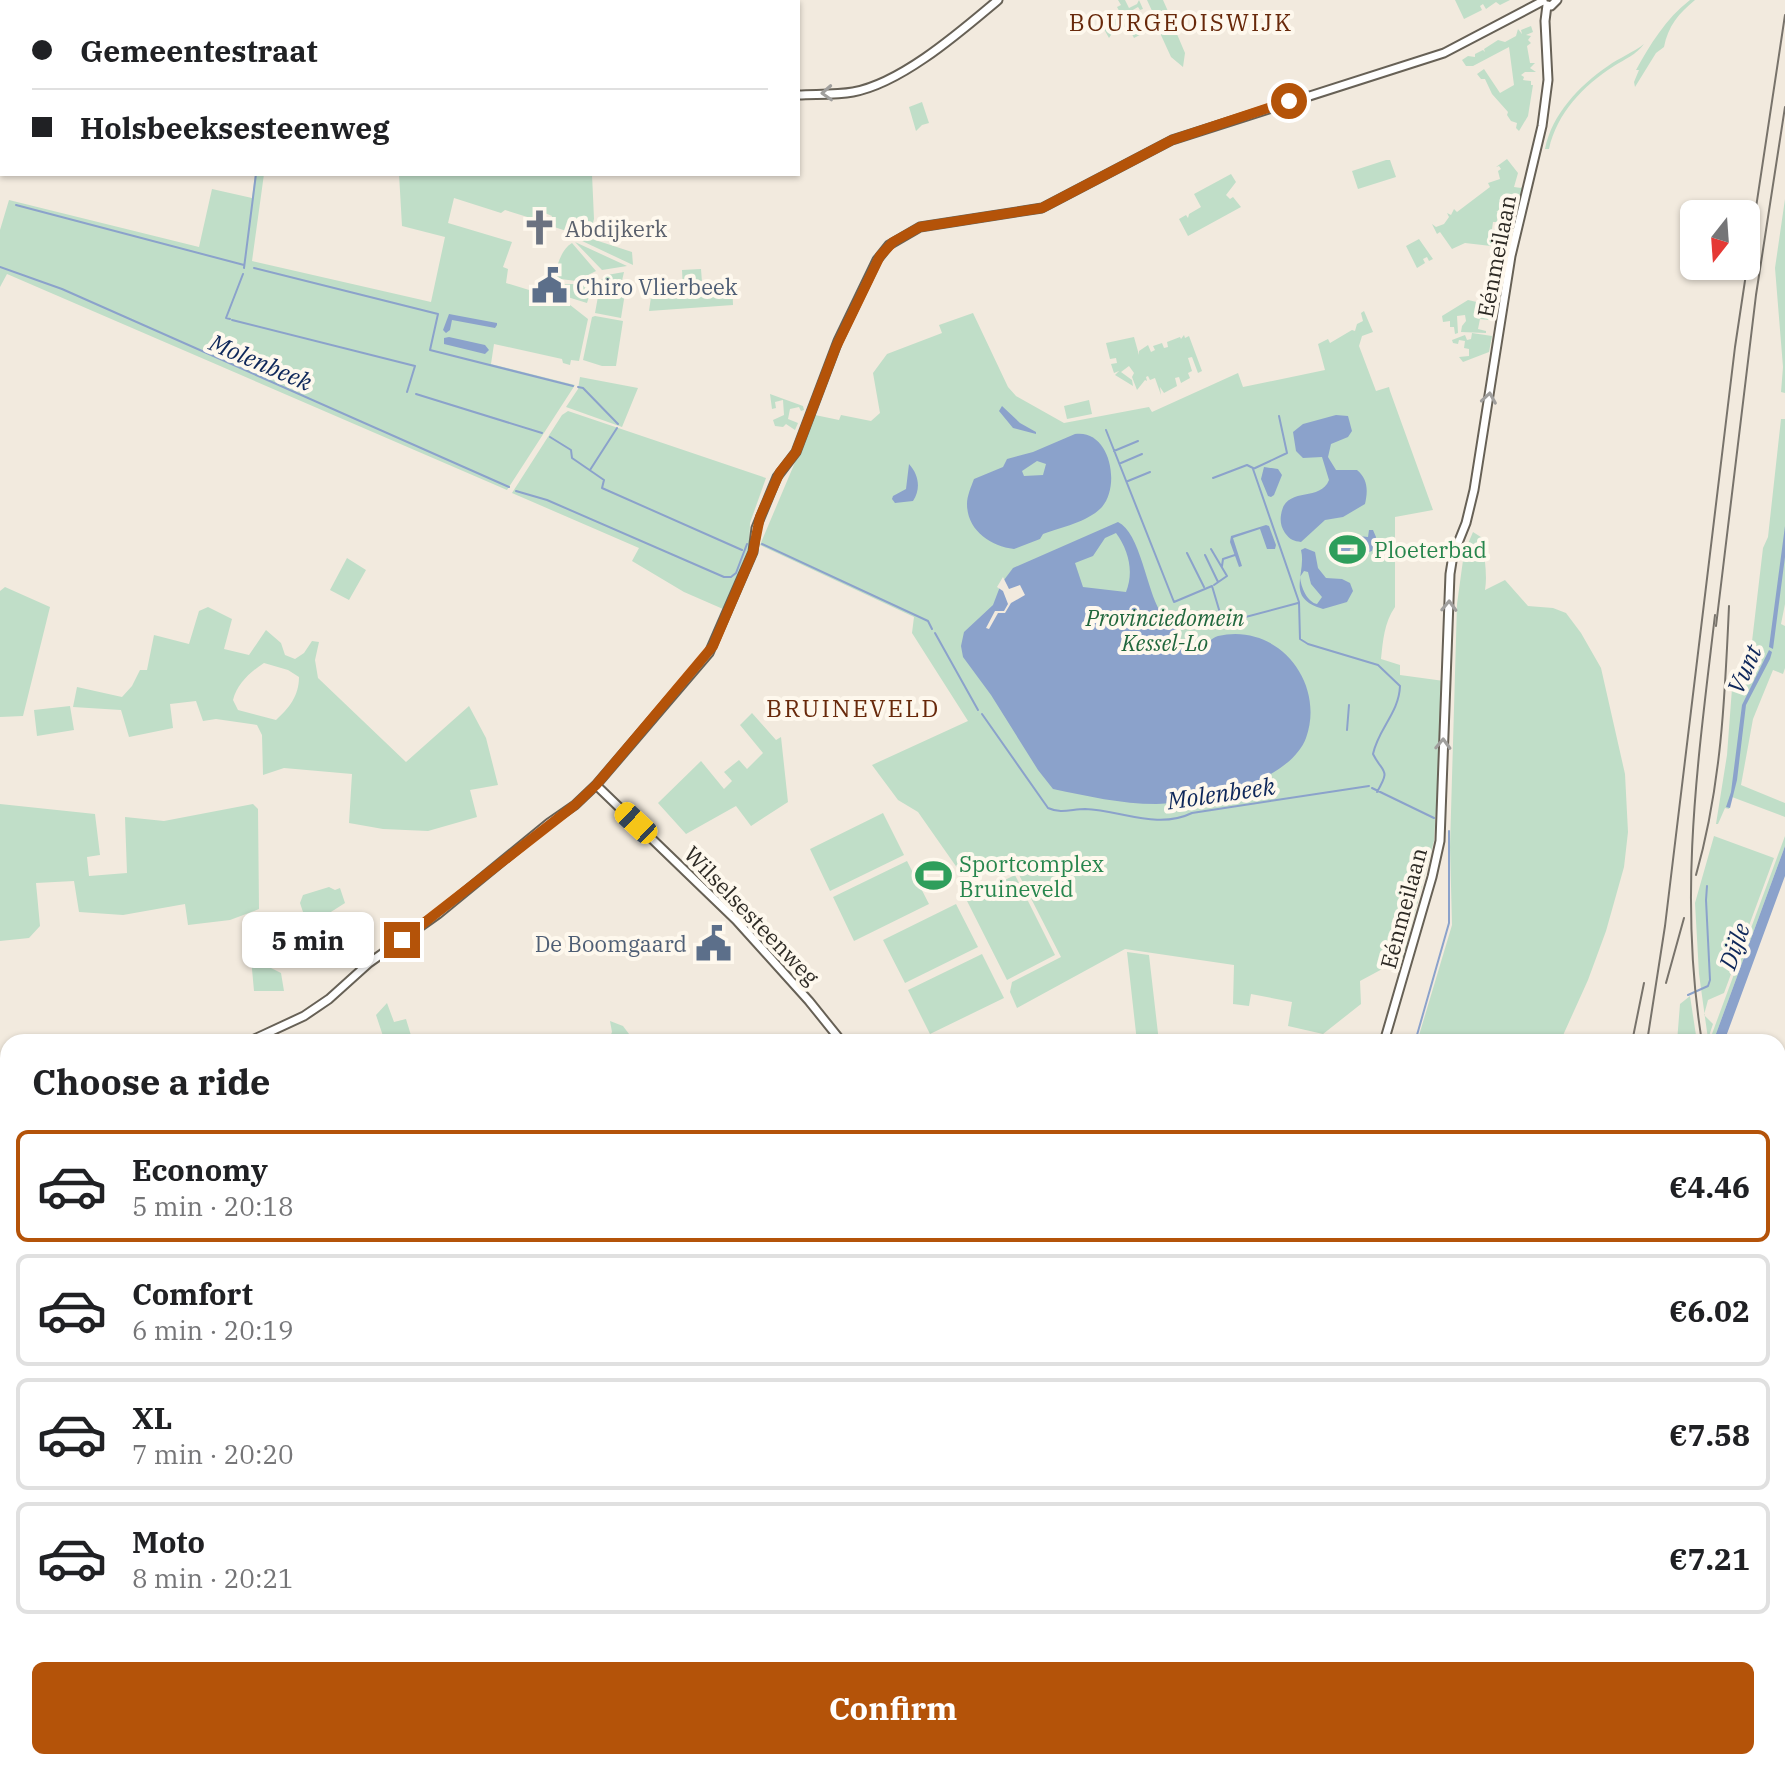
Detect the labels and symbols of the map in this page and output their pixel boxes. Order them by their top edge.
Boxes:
district label: BOURGEOISWIJK [1069,6,1293,38]
route start [1271,83,1307,119]
one-way arrow [820,85,833,102]
street label: Eénmeilaan [1470,192,1522,320]
north arrow [1680,200,1760,280]
church icon: Abdijkerk [520,209,558,247]
place label: Abdijkerk [565,214,667,243]
public building icon: Chiro Vlierbeek [531,267,569,305]
place label: Chiro Vlierbeek [576,272,738,301]
water label: Molenbeek [204,326,318,398]
one-way arrow [1479,391,1496,405]
sports icon: Ploeterbad [1329,530,1367,568]
place label: Ploeterbad [1374,535,1487,564]
one-way arrow [1440,599,1457,612]
park label: Provinciedomein Kessel-Lo [1085,603,1245,657]
water label: Vunt [1719,638,1769,698]
district label: BRUINEVELD [766,692,940,724]
one-way arrow [1435,737,1452,750]
water label: Molenbeek [1164,770,1277,817]
car [610,798,662,848]
street label: Wilselsesteenweg [678,839,826,991]
street label: Eénmeilaan [1373,844,1433,972]
place label: Sportcomplex Bruineveld [959,849,1104,903]
sports icon: Sportcomplex Bruineveld [914,857,952,895]
callout: 5 min [242,912,374,968]
water label: Dijle [1711,918,1757,975]
route end [384,922,420,958]
public building icon: De Boomgaard [694,924,732,962]
place label: De Boomgaard [535,929,687,958]

